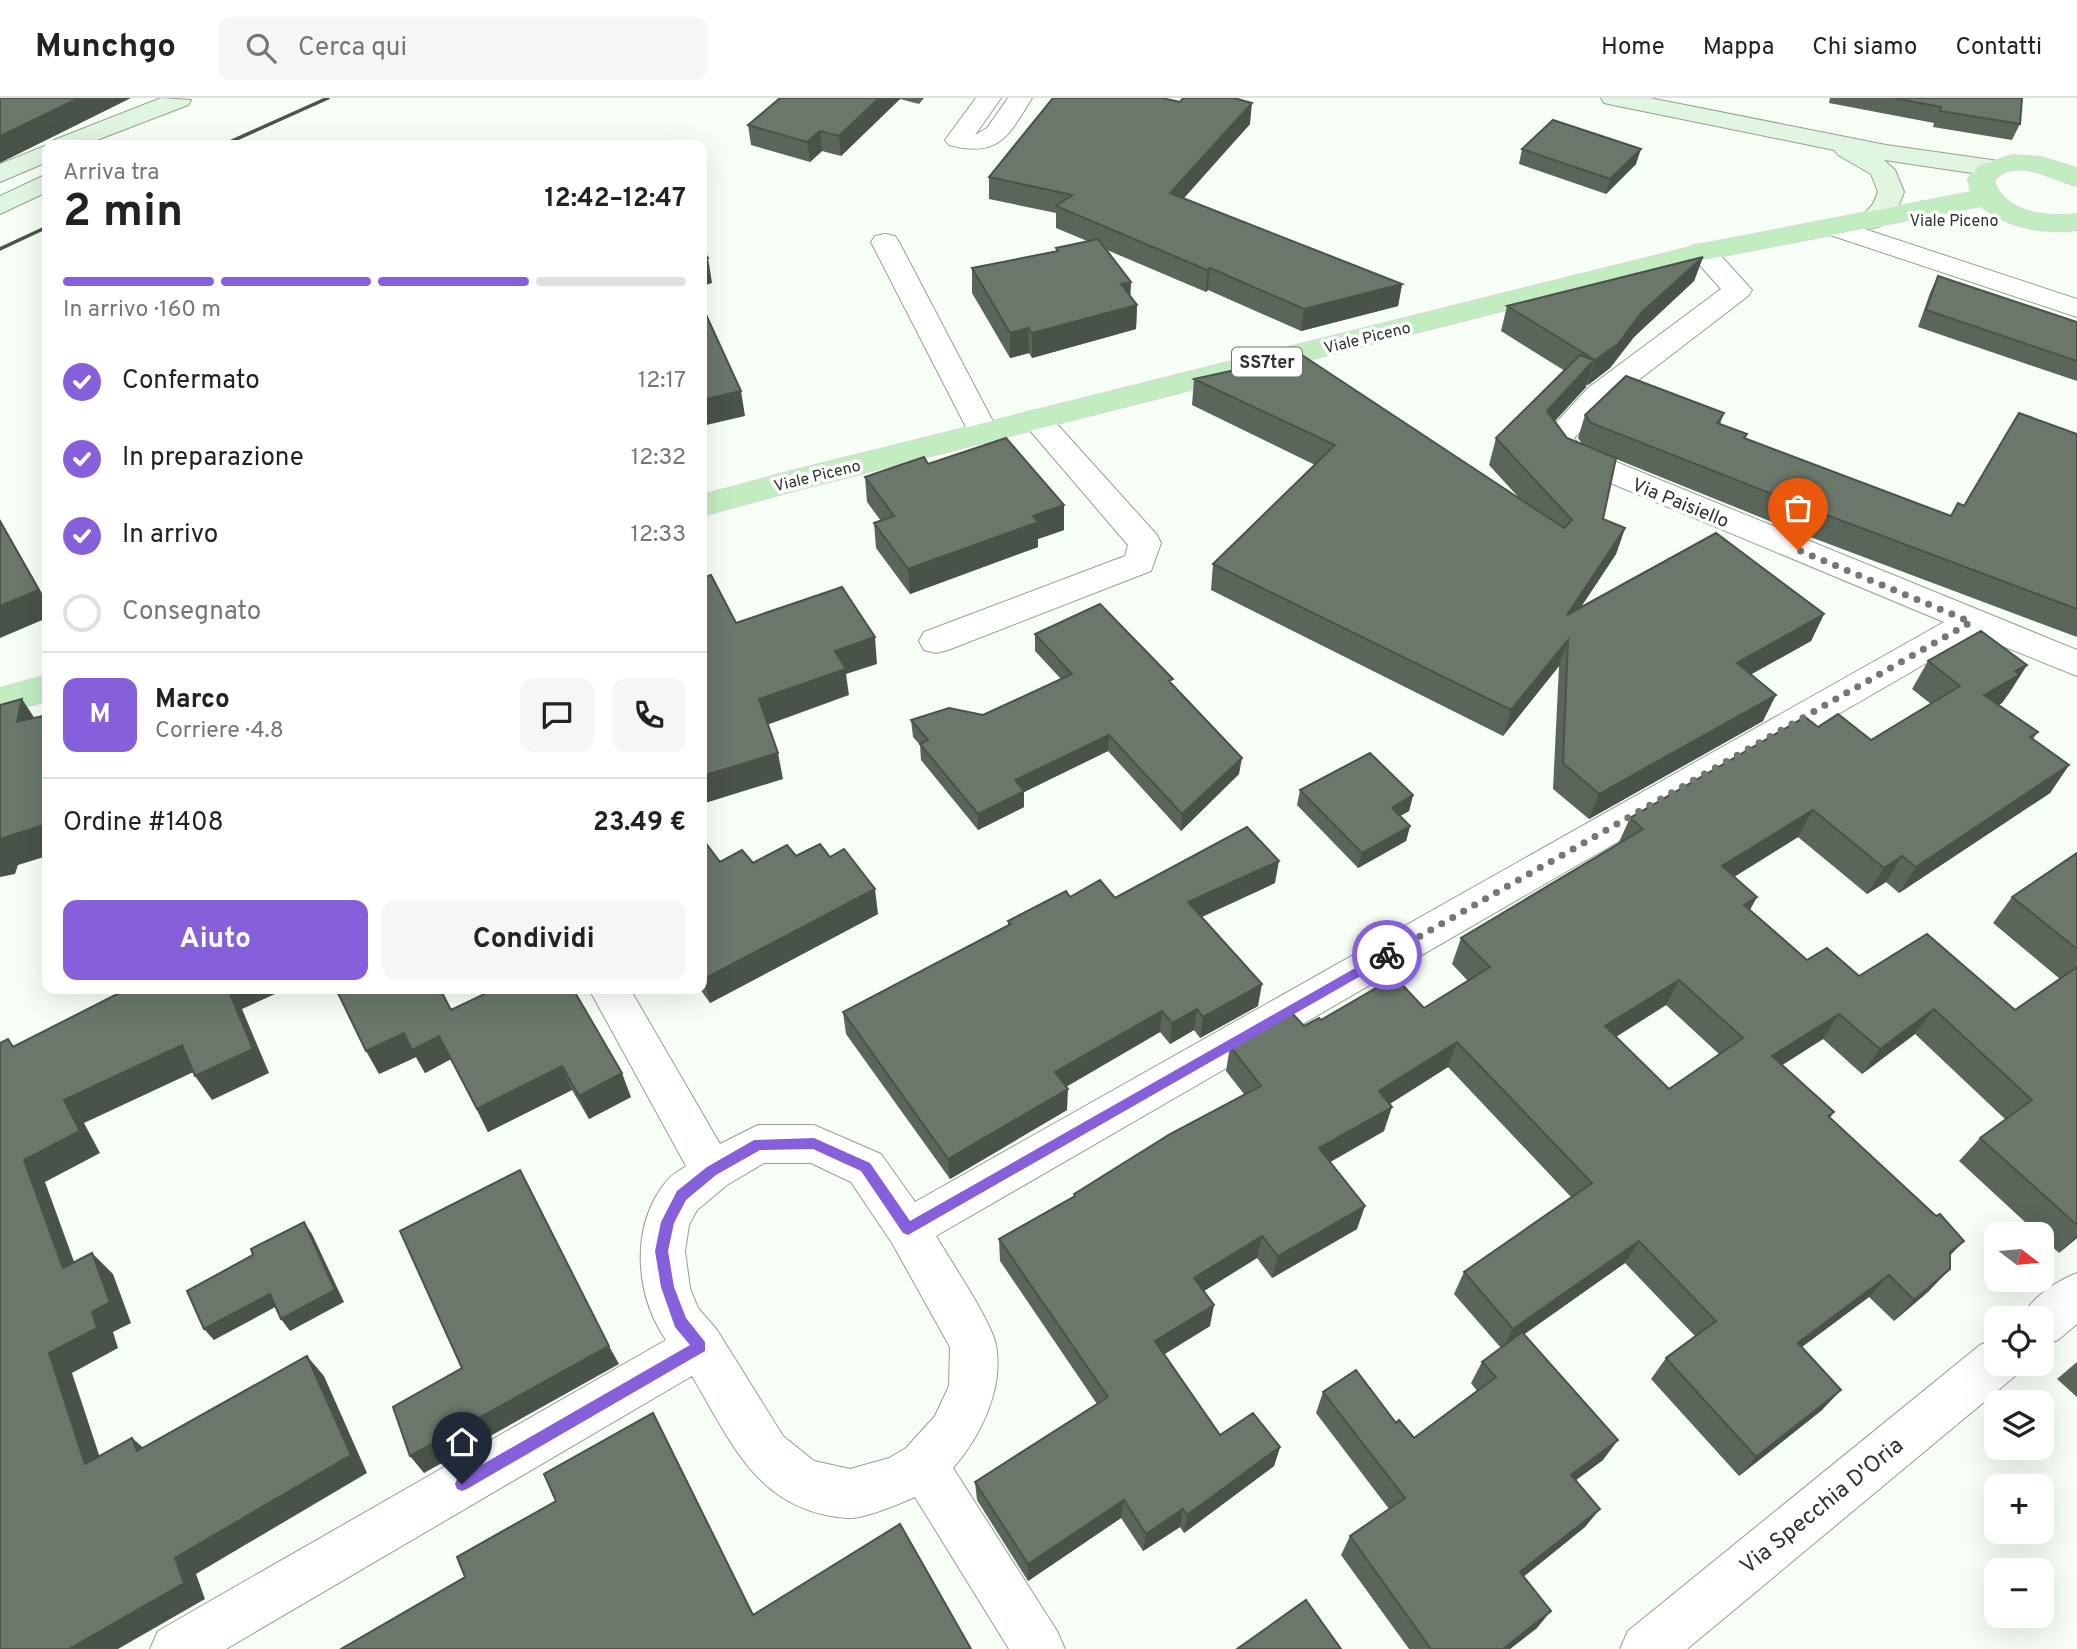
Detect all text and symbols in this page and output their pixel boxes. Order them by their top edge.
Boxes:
search box [218,17,708,80]
text: Munchgo [35,27,176,69]
icon: search [242,29,280,67]
text: Cerca qui [298,32,407,65]
text: Home [1601,33,1665,63]
text: Mappa [1703,33,1774,63]
text: Chi siamo [1812,33,1917,63]
text: Contatti [1955,33,2042,63]
text: Arriva tra [63,159,159,188]
text: 12:42–12:47 [544,183,686,216]
text: 2 min [63,184,183,243]
street label: Viale Piceno [1910,212,1998,232]
text: In arrivo · 160 m [63,296,221,325]
street label: Viale Piceno [1322,318,1413,359]
road number: SS7ter [1232,348,1302,376]
icon: check [63,363,101,401]
text: Confermato [122,365,260,398]
text: 12:17 [638,367,686,396]
icon: check [63,440,101,478]
text: In preparazione [122,442,304,475]
text: 12:32 [631,444,686,473]
street label: Viale Piceno [772,456,863,497]
street label: Via Paisiello [1628,474,1732,534]
pin [1768,478,1828,550]
icon: bag [1779,489,1817,527]
icon: check [63,517,101,555]
text: In arrivo [122,519,218,552]
text: 12:33 [630,521,686,550]
text: Consegnato [122,596,261,629]
button: chat [520,678,594,752]
button: phone [612,678,686,752]
text: Marco [155,684,230,717]
text: M [89,699,111,732]
text: Corriere · 4.8 [155,717,284,746]
text: Ordine #1408 [63,807,224,840]
text: 23.49 € [593,807,686,840]
button: Aiuto [63,900,368,980]
button: Condividi [382,900,686,980]
courier [1352,920,1422,990]
icon: bike [1368,936,1406,974]
north arrow [1984,1222,2054,1292]
map controls [1984,1222,2054,1628]
button: locate [1984,1306,2054,1376]
button: layers [1984,1390,2054,1460]
pin [432,1412,492,1484]
icon: home [443,1423,481,1461]
street label: Via Specchia D'Oria [1735,1432,1910,1582]
button: + [1984,1474,2054,1544]
button: − [1984,1558,2054,1628]

